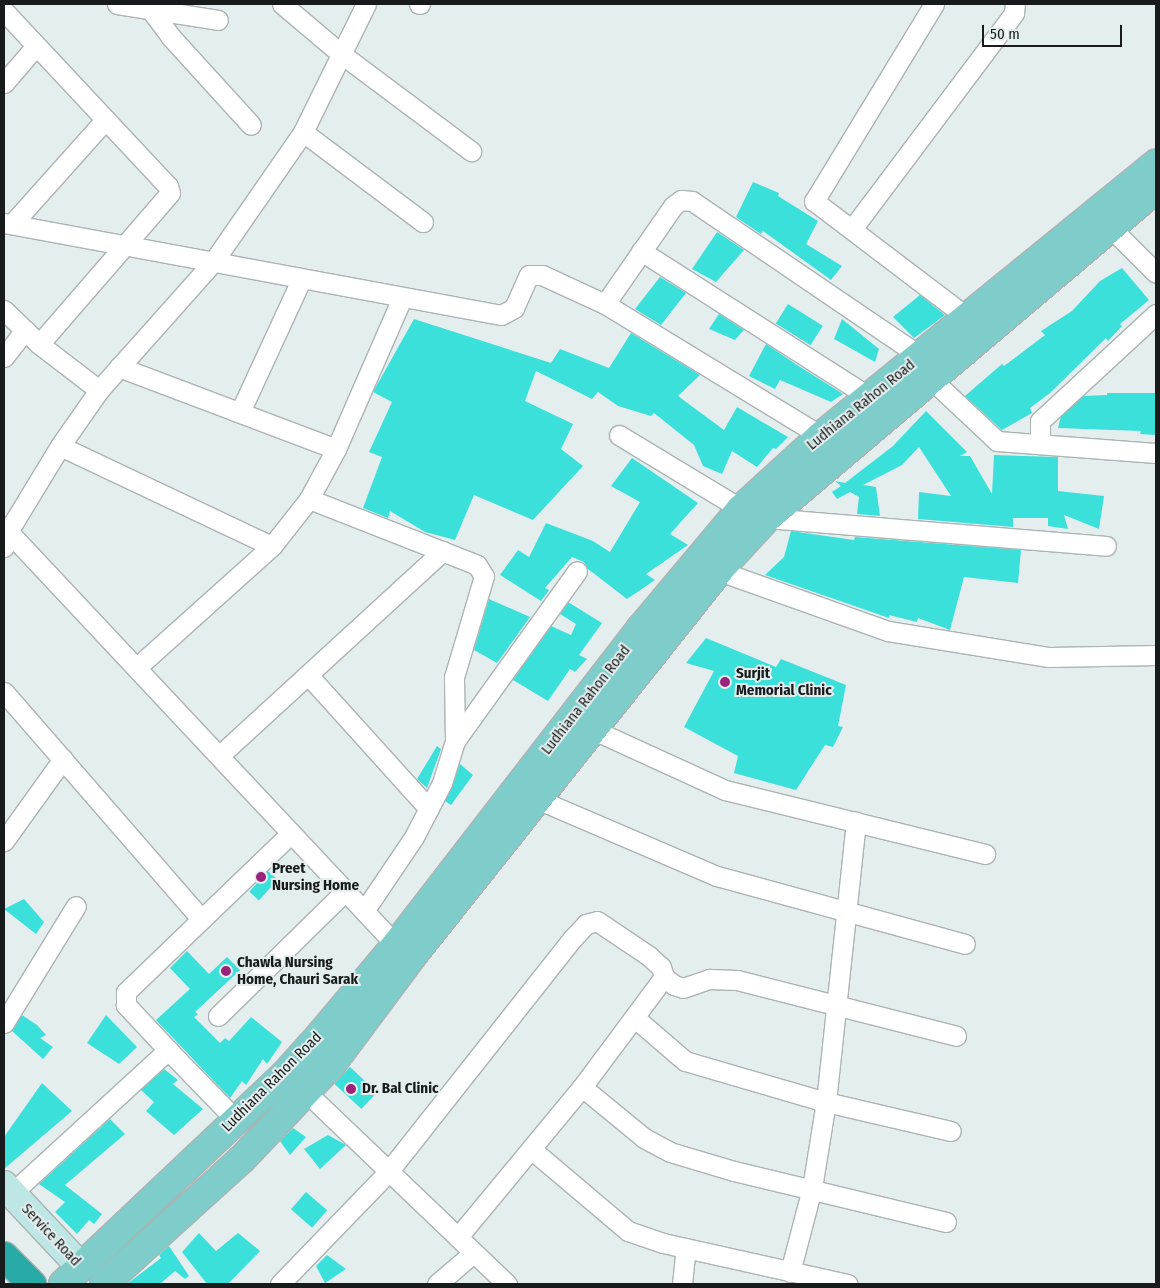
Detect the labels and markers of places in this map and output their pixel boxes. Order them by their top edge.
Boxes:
place label: Surjit Memorial Clinic [736,664,832,699]
marker: Surjit Memorial Clinic [718,675,732,689]
place label: Preet Nursing Home [272,859,359,894]
marker: Preet Nursing Home [254,870,268,884]
place label: Chawla Nursing Home, Chauri Sarak [237,953,358,988]
marker: Chawla Nursing Home, Chauri Sarak [219,964,233,978]
place label: Dr. Bal Clinic [362,1080,439,1098]
marker: Dr. Bal Clinic [344,1082,358,1096]

